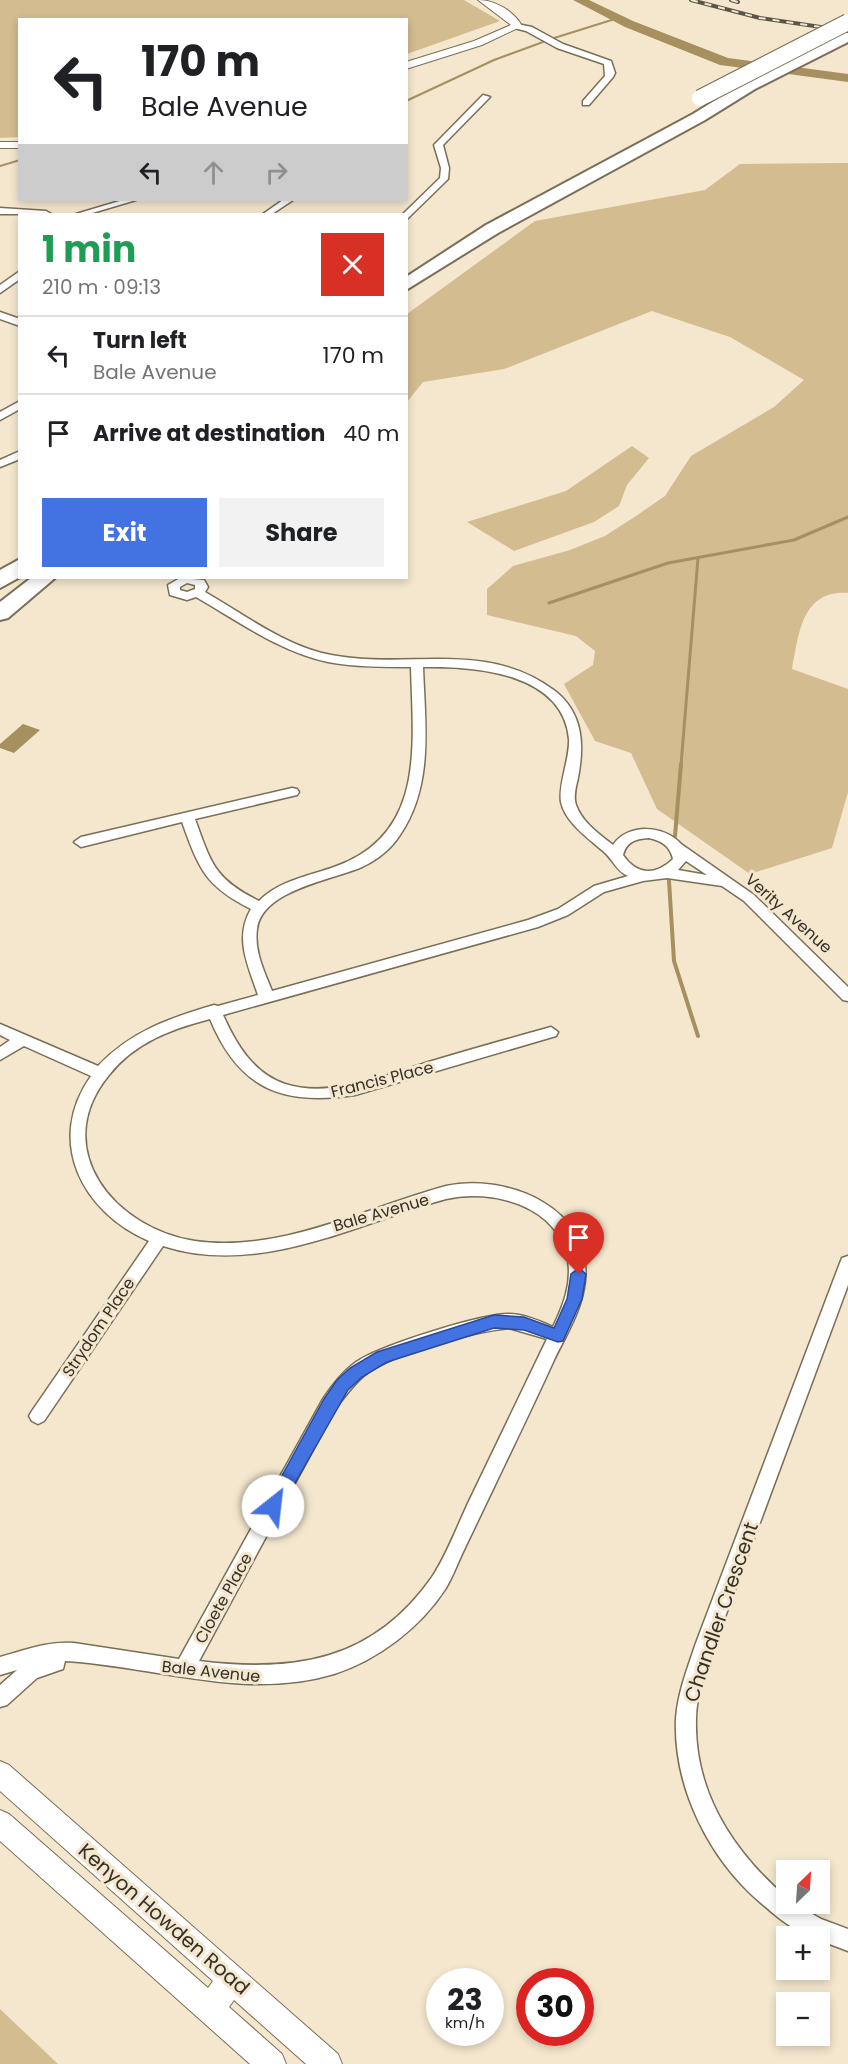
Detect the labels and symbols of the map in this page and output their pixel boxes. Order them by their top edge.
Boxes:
street label: Verity Avenue [740,868,837,959]
street label: Francis Place [328,1056,436,1103]
street label: Bale Avenue [330,1188,432,1237]
pin [553,1212,604,1274]
street label: Strydom Place [57,1273,140,1382]
position arrow [241,1474,305,1538]
street label: Chandler Crescent [677,1518,765,1706]
street label: Cloete Place [189,1549,258,1648]
street label: Bale Avenue [161,1655,261,1688]
street label: Kenyon Howden Road [72,1837,256,2001]
north arrow [776,1860,830,1914]
speed limit sign: 30 [516,1968,594,2046]

